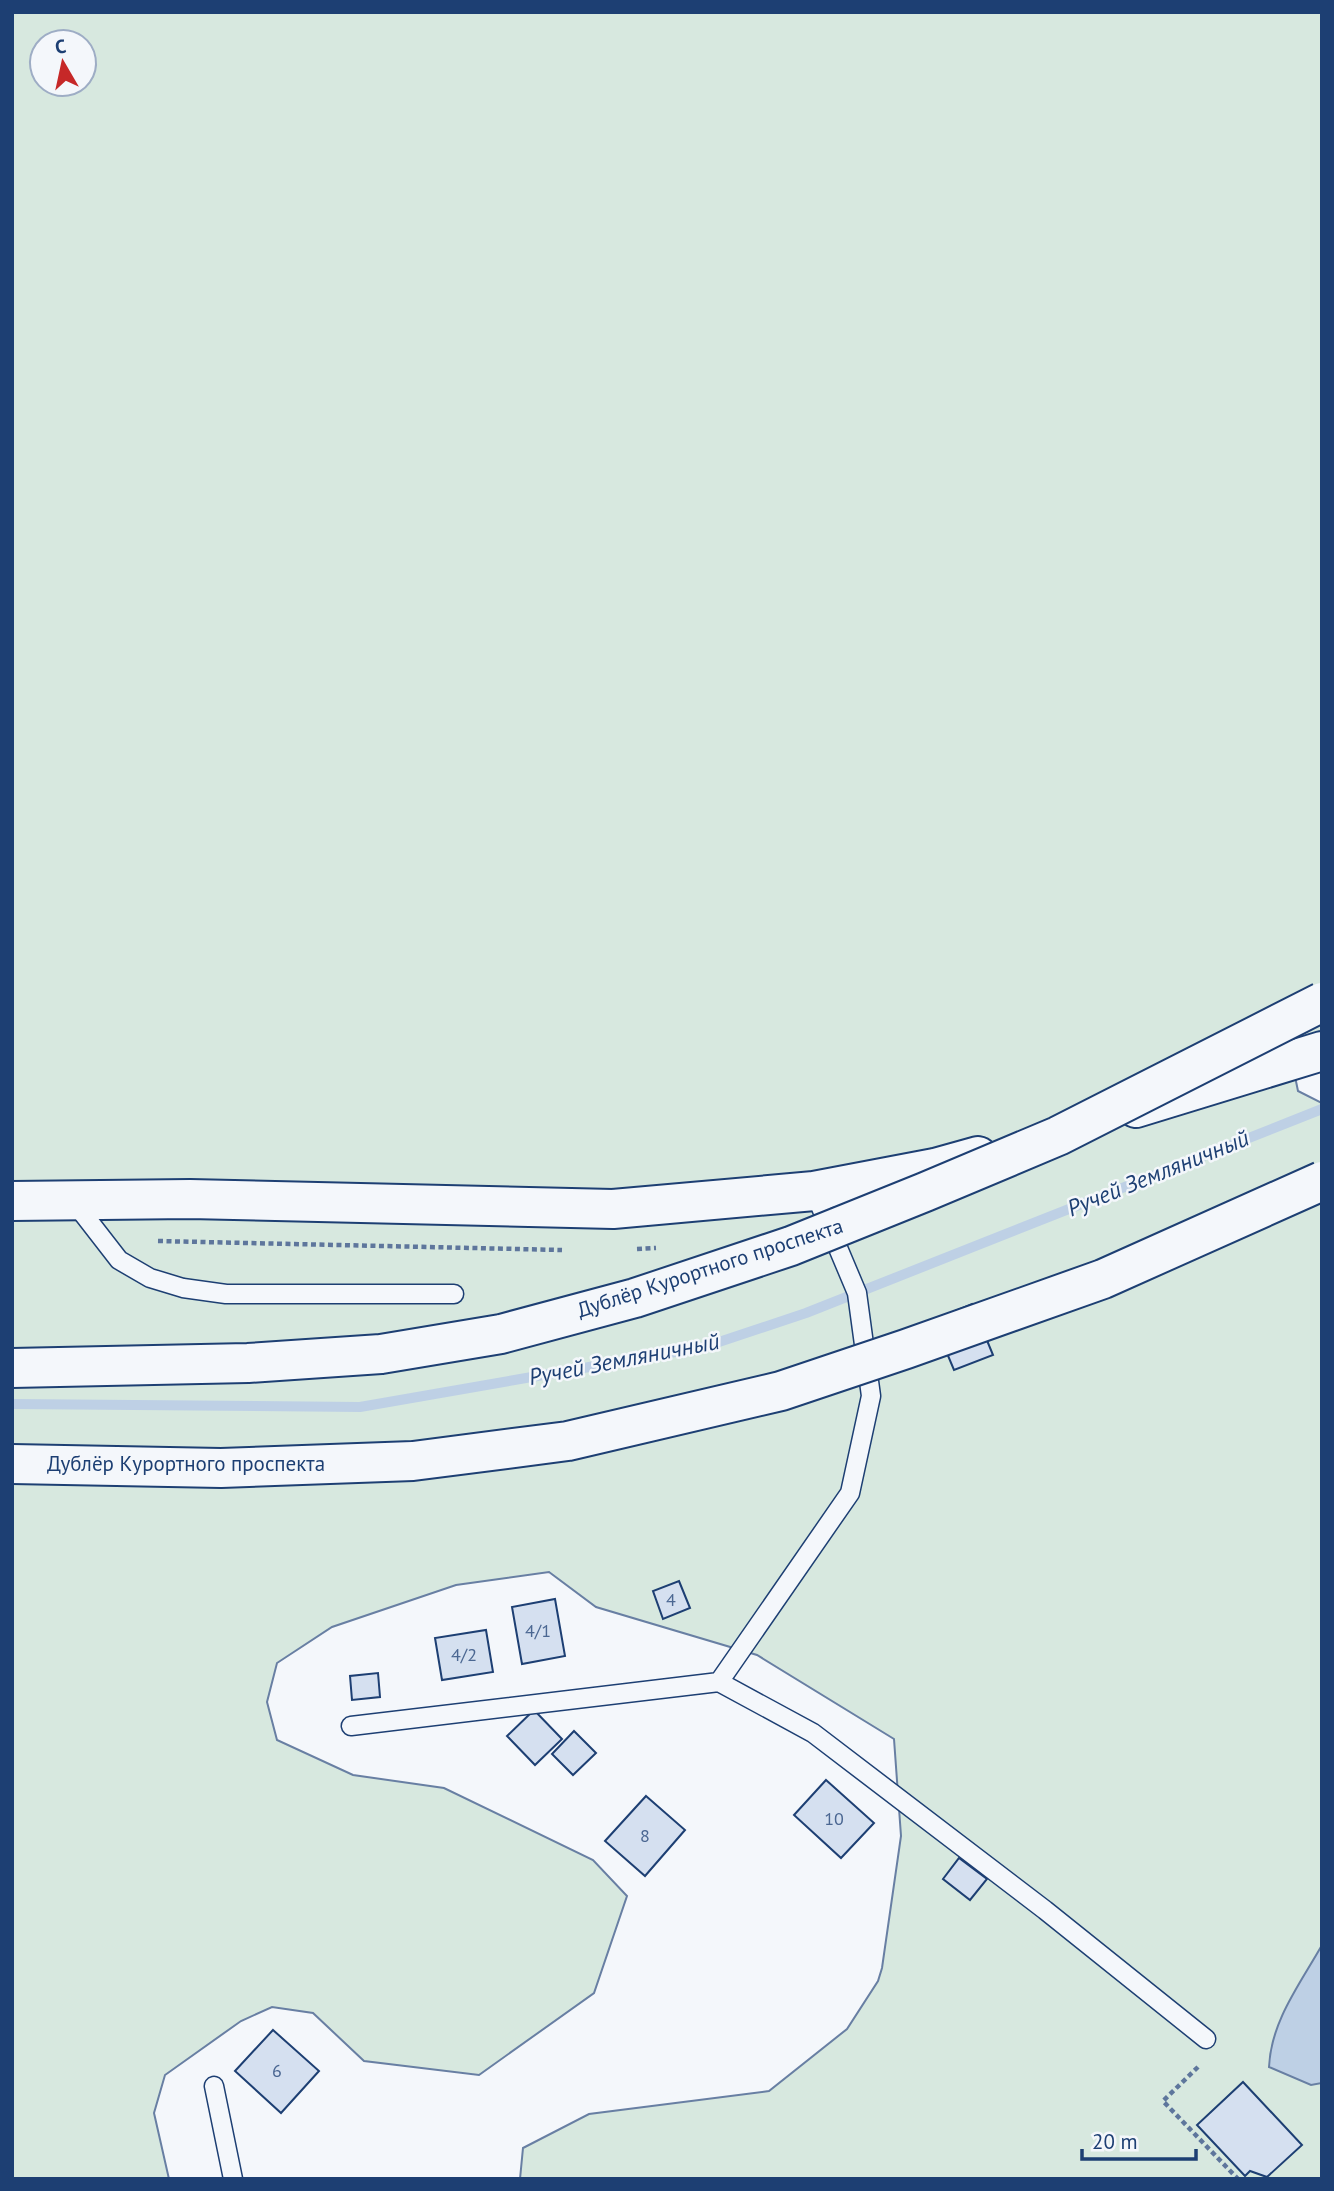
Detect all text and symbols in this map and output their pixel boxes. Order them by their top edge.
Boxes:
north arrow [28,28,98,98]
text: С [53,33,68,59]
water label: Ручей Земляничный [1063,1123,1253,1222]
street label: Дублёр Курортного проспекта [573,1212,846,1323]
water label: Ручей Земляничный [526,1326,722,1391]
street label: Дублёр Курортного проспекта [47,1450,325,1477]
house number: 4 [666,1588,676,1611]
house number: 4/1 [525,1619,551,1642]
house number: 4/2 [451,1643,477,1666]
house number: 10 [824,1807,844,1830]
house number: 8 [640,1824,650,1847]
house number: 6 [272,2059,282,2082]
scale bar [1082,2118,1196,2162]
text: 20 m [1092,2128,1138,2155]

